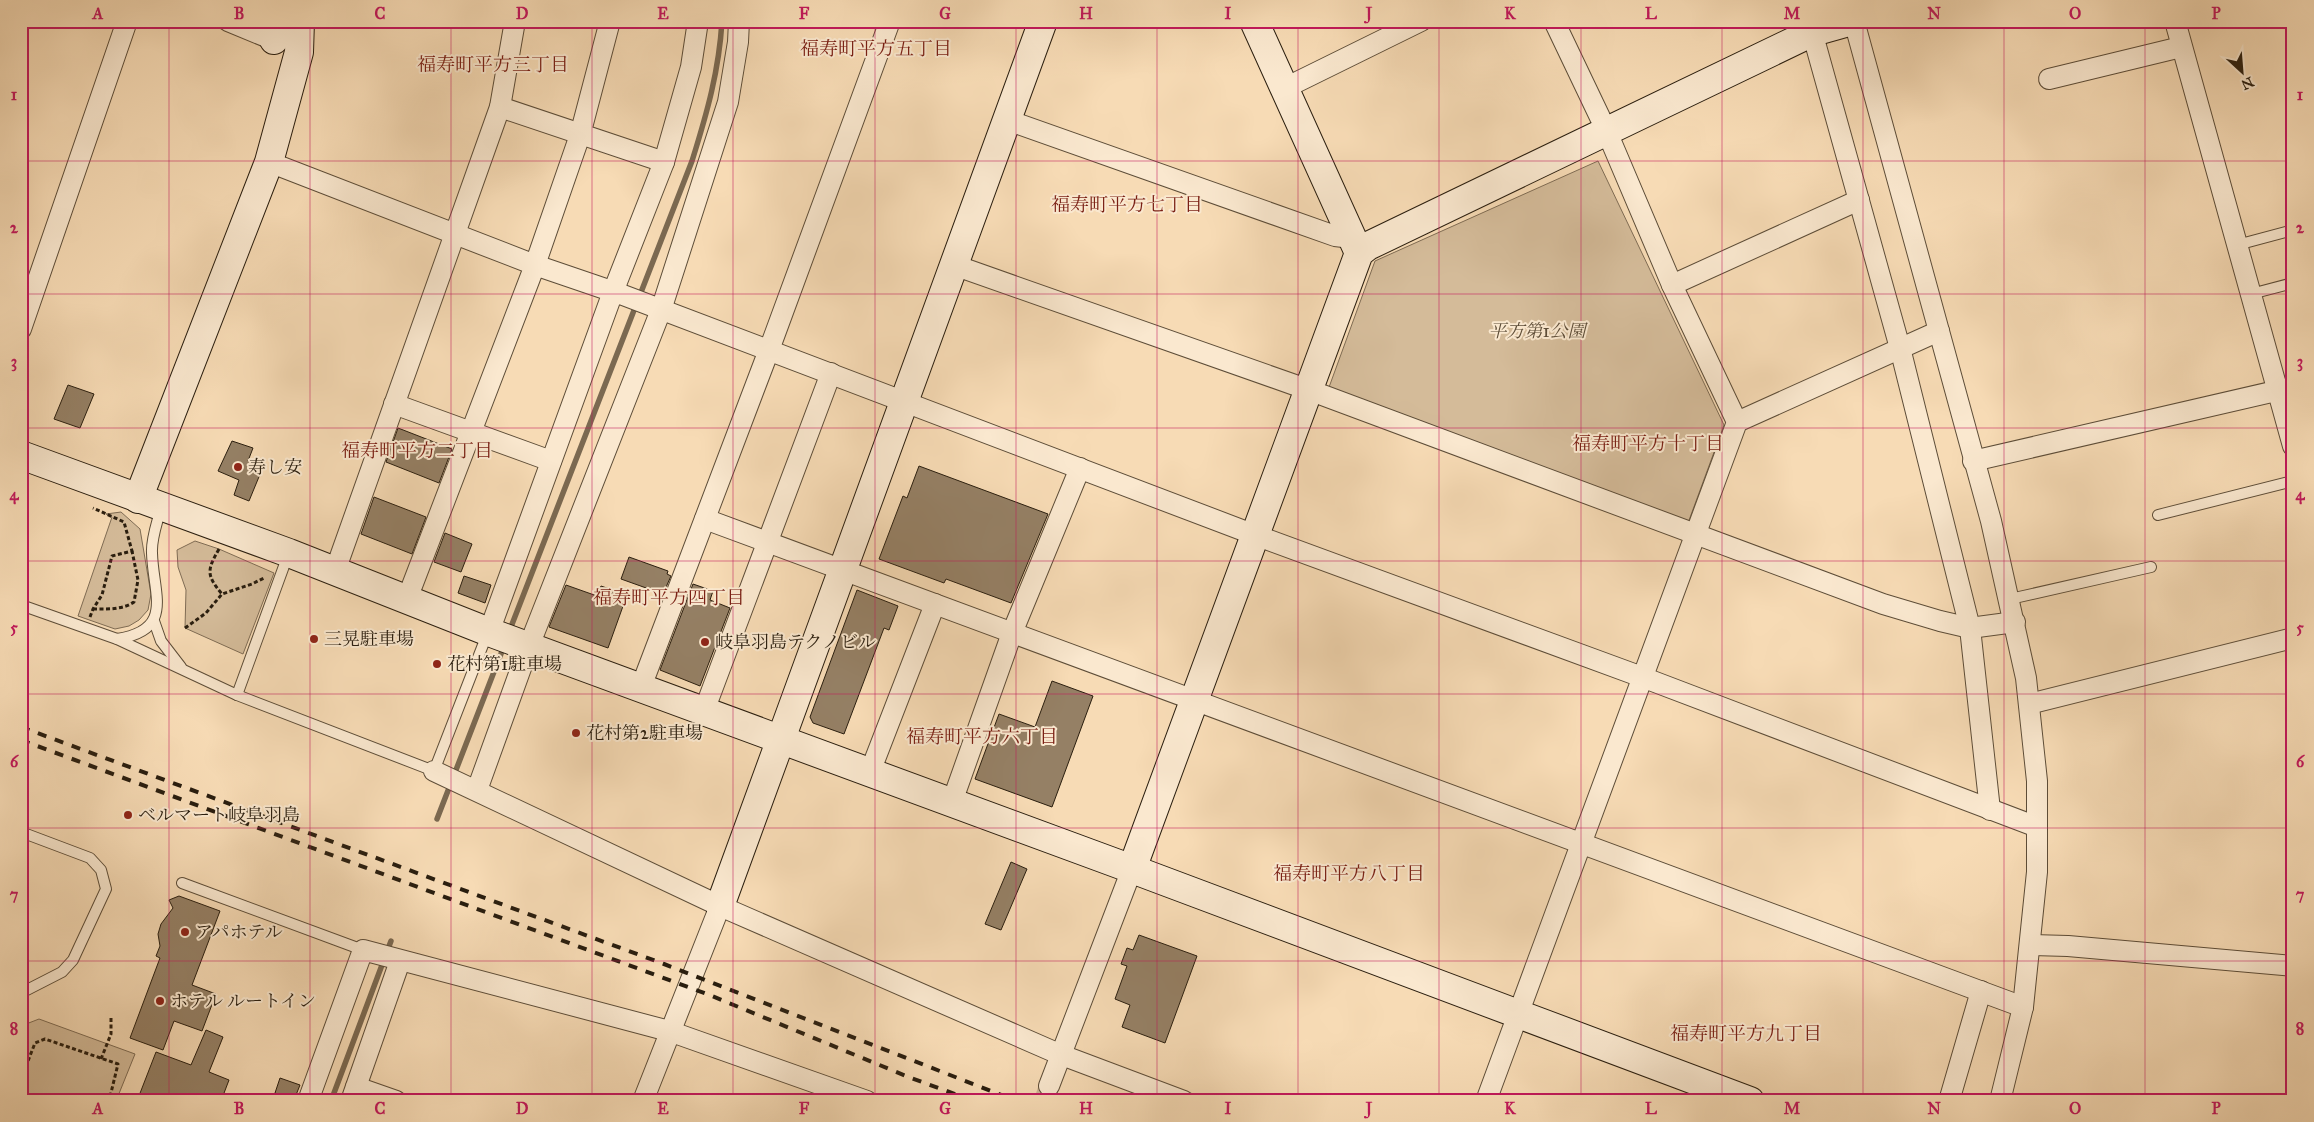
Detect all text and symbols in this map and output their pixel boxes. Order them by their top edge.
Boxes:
text: A [92,4,104,23]
text: B [234,4,244,23]
text: C [375,4,386,23]
text: D [516,4,529,23]
text: E [657,4,669,23]
text: F [799,4,810,23]
text: G [939,4,951,23]
text: H [1079,4,1093,23]
text: I [1225,4,1232,23]
text: J [1364,4,1373,24]
text: K [1504,4,1516,23]
text: L [1645,4,1657,23]
text: M [1784,4,1801,23]
text: N [1927,4,1941,23]
text: O [2069,4,2081,23]
text: P [2211,4,2221,23]
district label: 福寿町平方五丁目 [800,37,952,60]
north arrow [2216,48,2266,98]
district label: 福寿町平方三丁目 [417,53,569,76]
text: N [2238,73,2257,94]
text: 1 [11,85,18,104]
text: 1 [2297,85,2304,104]
district label: 福寿町平方七丁目 [1051,193,1203,216]
text: 2 [10,218,19,237]
text: 2 [2296,218,2305,237]
park label: 平方第1公園 [1488,320,1589,342]
text: 3 [11,352,17,372]
text: 3 [2297,352,2303,372]
district label: 福寿町平方十丁目 [1572,432,1724,455]
district label: 福寿町平方二丁目 [341,439,493,462]
place label: 寿し安 [248,456,302,478]
marker: 寿し安 [232,461,244,473]
text: 4 [10,485,20,505]
text: 4 [2296,485,2306,505]
district label: 福寿町平方四丁目 [593,586,745,609]
text: 5 [10,618,18,637]
text: 5 [2296,618,2304,637]
place label: 三晃駐車場 [324,628,414,650]
place label: 岐阜羽島テクノビル [715,631,876,653]
marker: 三晃駐車場 [308,633,320,645]
marker: 岐阜羽島テクノビル [699,636,711,648]
place label: 花村第1駐車場 [447,653,562,675]
marker: 花村第1駐車場 [431,658,443,670]
place label: 花村第2駐車場 [586,722,703,744]
district label: 福寿町平方六丁目 [906,725,1058,748]
marker: 花村第2駐車場 [570,727,582,739]
text: 6 [10,752,19,771]
text: 6 [2296,752,2305,771]
place label: ベルマート岐阜羽島 [138,804,300,826]
marker: ベルマート岐阜羽島 [122,809,134,821]
district label: 福寿町平方八丁目 [1273,862,1425,885]
text: 7 [10,885,19,904]
text: 7 [2296,885,2305,904]
place label: アパホテル [195,921,283,943]
marker: アパホテル [179,926,191,938]
place label: ホテル ルートイン [170,990,316,1012]
marker: ホテル ルートイン [154,995,166,1007]
text: 8 [10,1019,18,1038]
text: 8 [2296,1019,2304,1038]
district label: 福寿町平方九丁目 [1670,1022,1822,1045]
text: A [92,1099,104,1118]
text: B [234,1099,244,1118]
text: C [375,1099,386,1118]
text: D [516,1099,529,1118]
text: E [657,1099,669,1118]
text: F [799,1099,810,1118]
text: G [939,1099,951,1118]
text: H [1079,1099,1093,1118]
text: I [1225,1099,1232,1118]
text: J [1364,1099,1373,1119]
text: K [1504,1099,1516,1118]
text: L [1645,1099,1657,1118]
text: M [1784,1099,1801,1118]
text: N [1927,1099,1941,1118]
text: O [2069,1099,2081,1118]
text: P [2211,1099,2221,1118]

